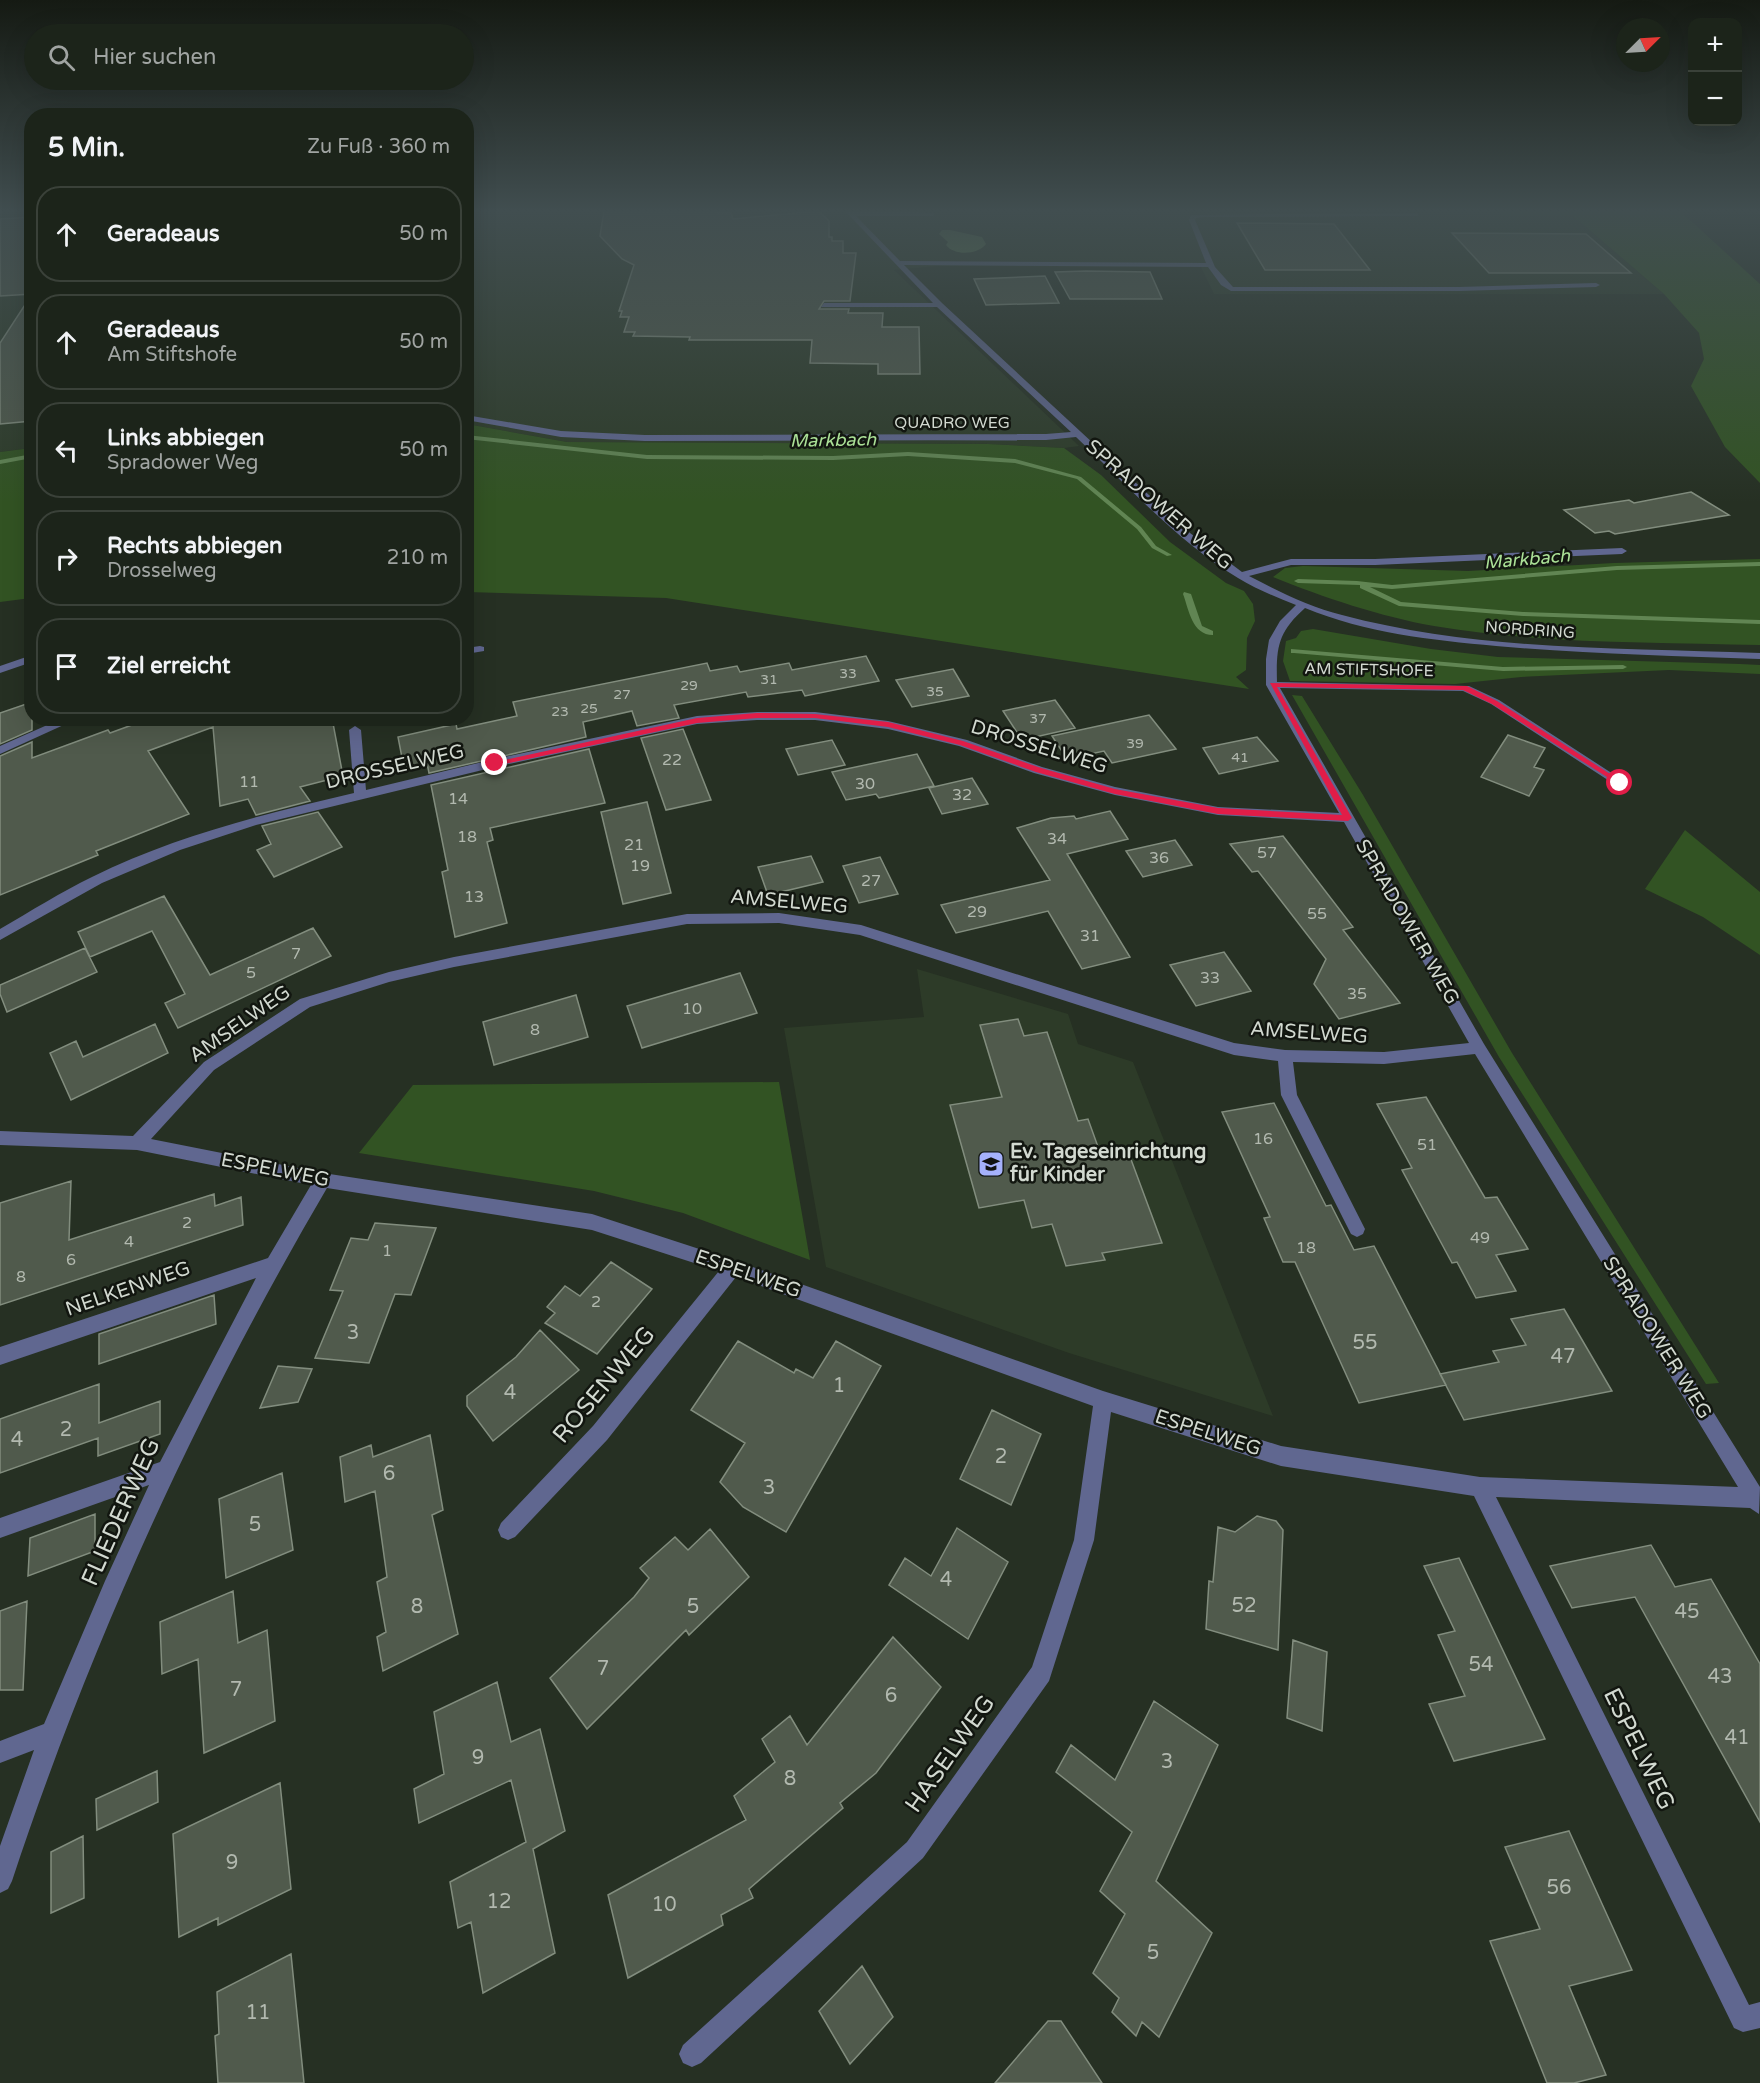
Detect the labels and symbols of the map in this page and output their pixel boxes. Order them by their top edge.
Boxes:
north arrow [1616,18,1670,72]
street label: QUADRO WEG [894,413,1010,433]
water label: Markbach [790,428,877,452]
street label: SPRADOWER WEG [1081,435,1237,575]
water label: Markbach [1483,544,1572,574]
street label: NORDRING [1484,617,1576,643]
street label: AM STIFTSHOFE [1304,659,1434,681]
house number: 33 [839,665,857,682]
house number: 31 [760,671,778,688]
house number: 29 [680,677,698,694]
house number: 35 [926,683,944,700]
house number: 27 [613,686,631,703]
house number: 25 [580,700,598,717]
house number: 23 [551,703,569,720]
house number: 37 [1029,710,1047,727]
street label: DROSSELWEG [968,715,1110,779]
house number: 39 [1126,735,1144,752]
street label: DROSSELWEG [323,739,467,795]
route end [481,749,507,775]
house number: 41 [1231,749,1249,766]
house number: 22 [662,750,682,770]
route start [1606,769,1632,795]
house number: 11 [239,772,259,792]
house number: 30 [855,774,875,794]
house number: 32 [952,785,972,805]
house number: 14 [448,789,468,809]
house number: 18 [457,827,477,847]
house number: 34 [1047,829,1067,849]
house number: 21 [624,835,644,855]
street label: SPRADOWER WEG [1350,835,1464,1009]
house number: 57 [1257,843,1277,863]
house number: 36 [1149,848,1169,868]
house number: 19 [630,856,650,876]
house number: 27 [861,871,881,891]
street label: AMSELWEG [729,885,849,919]
house number: 13 [464,887,484,907]
house number: 29 [967,902,987,922]
house number: 55 [1307,904,1327,924]
house number: 31 [1080,926,1100,946]
house number: 7 [291,944,301,964]
house number: 5 [246,963,256,983]
house number: 33 [1200,968,1220,988]
street label: AMSELWEG [185,980,295,1068]
house number: 35 [1347,984,1367,1004]
house number: 10 [682,999,702,1019]
street label: AMSELWEG [1249,1017,1369,1049]
house number: 8 [530,1020,540,1040]
house number: 16 [1253,1129,1273,1149]
house number: 51 [1417,1135,1437,1155]
place label: Ev. Tageseinrichtung für Kinder [1010,1140,1206,1187]
street label: ESPELWEG [219,1148,331,1192]
school or university icon: Ev. Tageseinrichtung für Kinder [976,1149,1006,1179]
house number: 2 [182,1213,192,1233]
house number: 49 [1470,1228,1490,1248]
house number: 4 [124,1232,134,1252]
house number: 18 [1296,1238,1316,1258]
house number: 1 [382,1241,392,1261]
street label: ESPELWEG [692,1245,804,1303]
house number: 6 [66,1250,76,1270]
street label: SPRADOWER WEG [1597,1253,1717,1423]
street label: NELKENWEG [62,1256,194,1322]
house number: 8 [16,1267,26,1287]
house number: 2 [591,1292,601,1312]
house number: 3 [347,1321,359,1345]
street label: ROSENWEG [547,1321,661,1449]
house number: 55 [1352,1331,1378,1355]
house number: 47 [1550,1345,1576,1369]
house number: 1 [833,1374,845,1398]
house number: 4 [504,1381,516,1405]
street label: ESPELWEG [1152,1405,1264,1461]
house number: 2 [60,1418,72,1442]
house number: 4 [11,1428,23,1452]
street label: FLIEDERWEG [76,1434,166,1590]
house number: 2 [995,1445,1007,1469]
house number: 6 [383,1462,395,1486]
house number: 3 [763,1476,775,1500]
house number: 5 [249,1513,261,1537]
house number: 4 [940,1568,952,1592]
house number: 52 [1231,1594,1257,1618]
house number: 8 [411,1595,423,1619]
house number: 5 [687,1595,699,1619]
house number: 45 [1674,1600,1700,1624]
house number: 54 [1468,1653,1494,1677]
house number: 7 [597,1657,609,1681]
house number: 43 [1707,1665,1733,1689]
house number: 7 [230,1678,242,1702]
street label: ESPELWEG [1597,1683,1681,1815]
house number: 6 [885,1684,897,1708]
street label: HASELWEG [899,1690,1001,1818]
house number: 41 [1724,1726,1750,1750]
house number: 9 [472,1746,484,1770]
house number: 3 [1161,1750,1173,1774]
house number: 8 [784,1767,796,1791]
house number: 9 [226,1851,238,1875]
house number: 56 [1546,1876,1572,1900]
house number: 12 [486,1890,512,1914]
house number: 10 [651,1893,677,1917]
house number: 5 [1147,1941,1159,1965]
house number: 11 [245,2001,271,2025]

